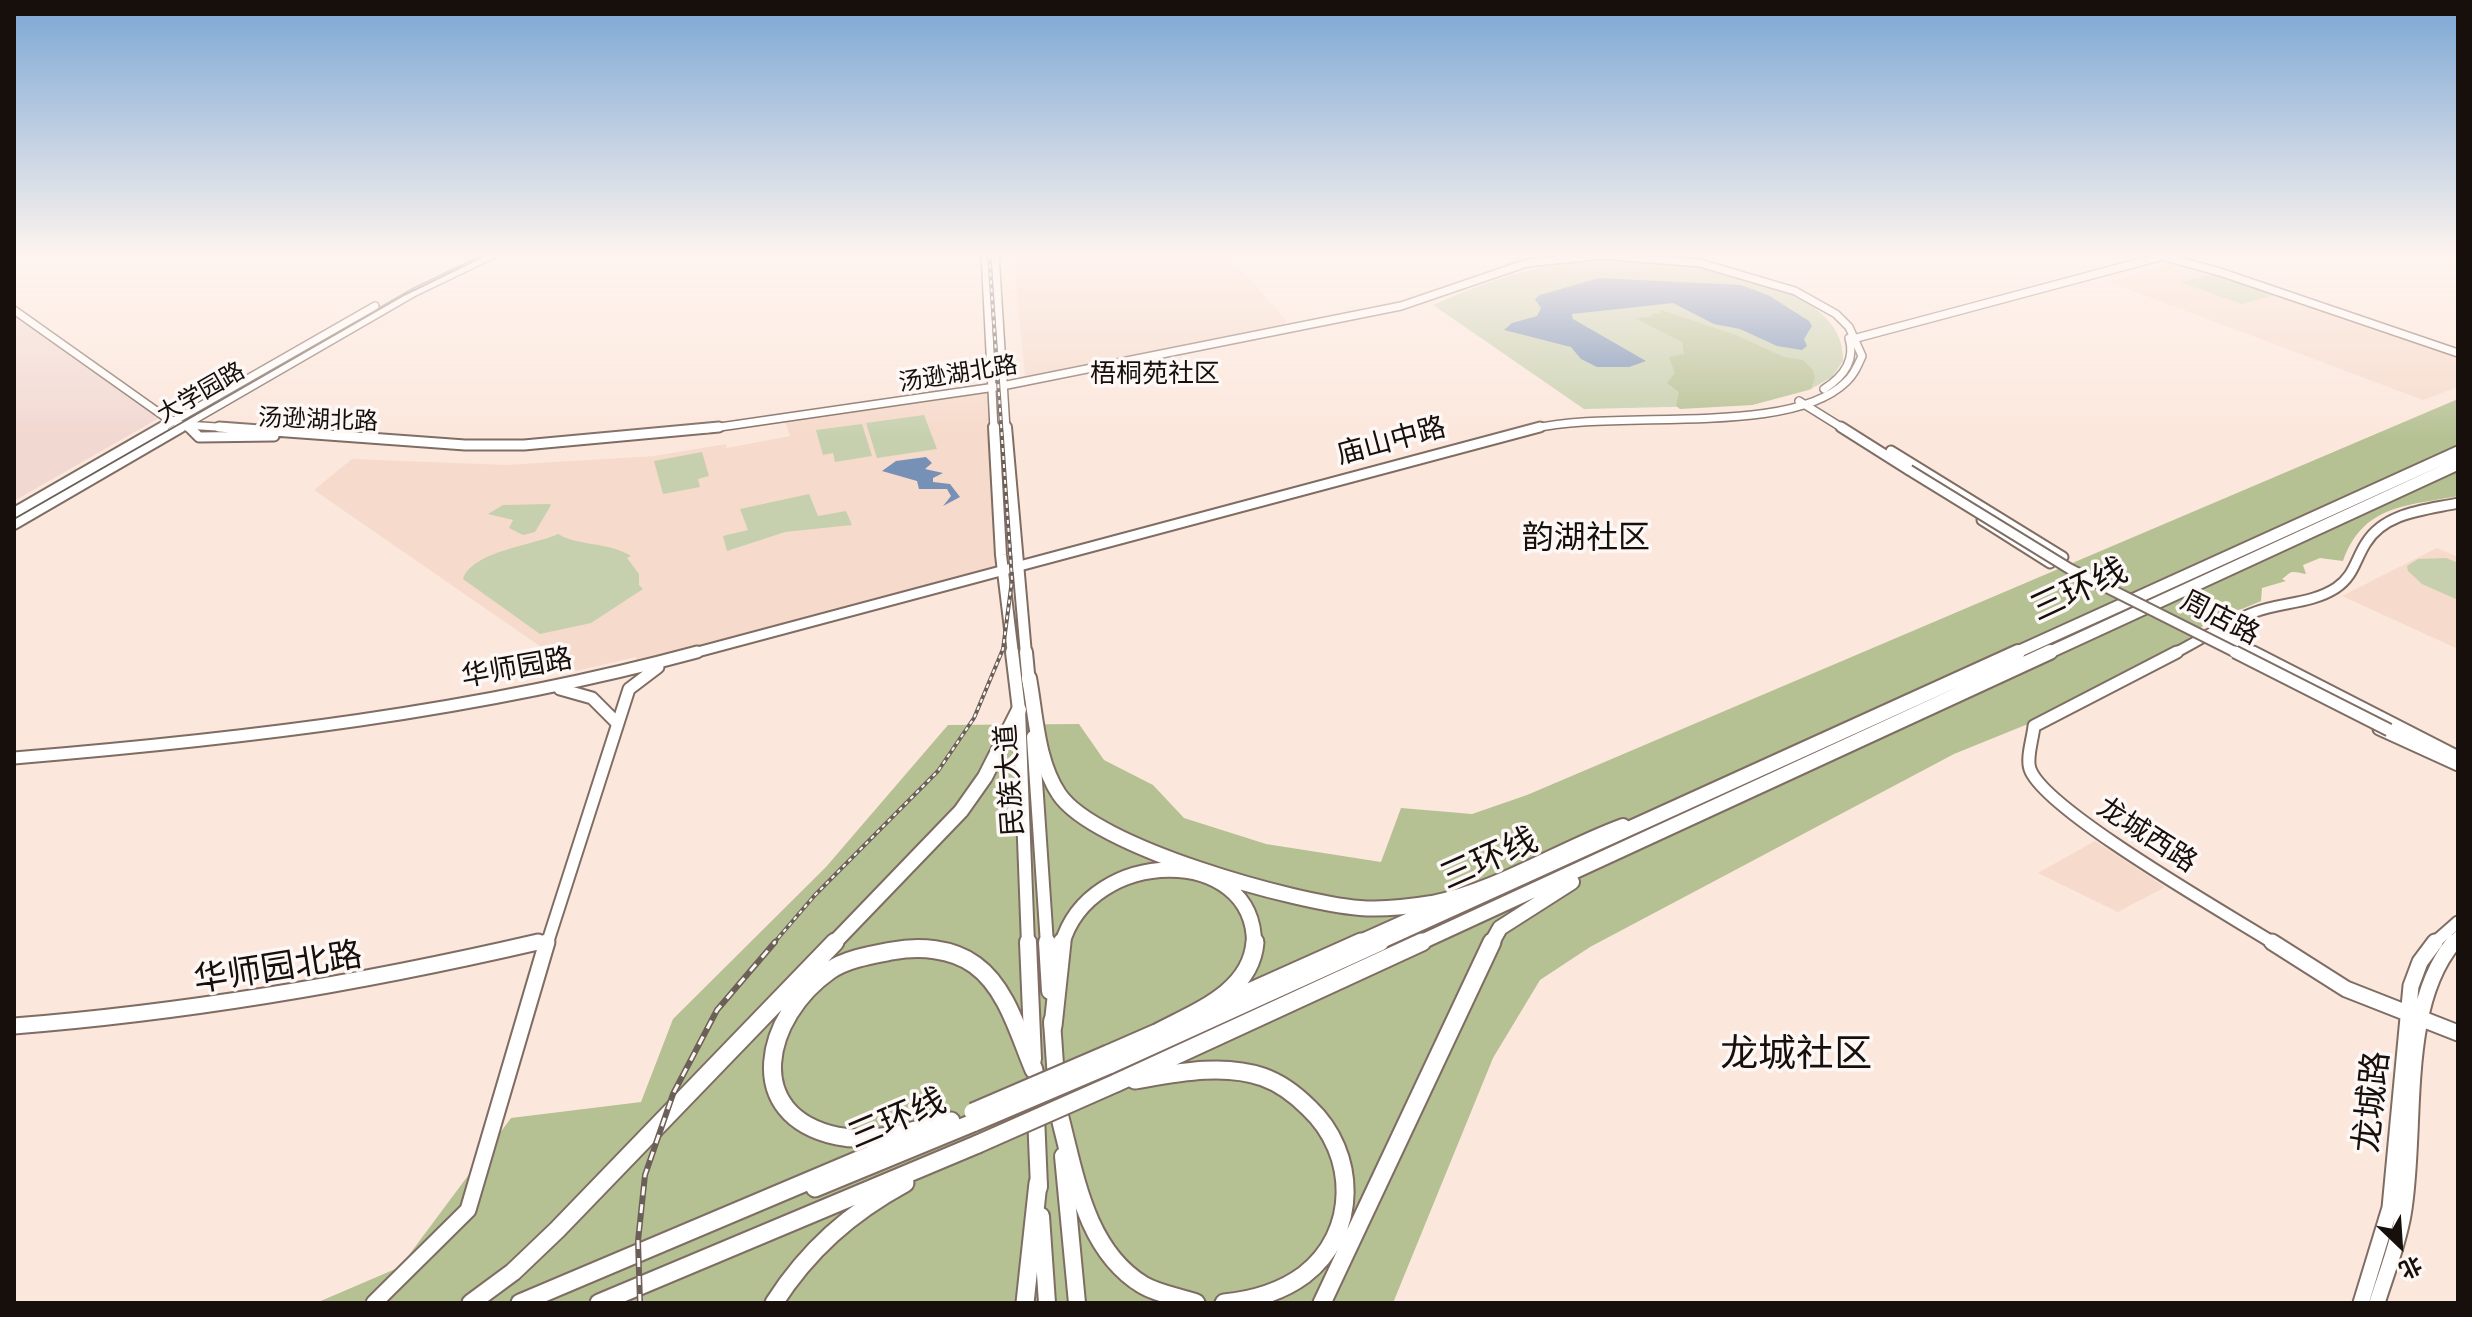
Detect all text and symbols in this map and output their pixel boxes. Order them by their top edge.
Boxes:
street label: 汤逊湖北路 [896,350,1020,398]
street label: 大学园路 [152,357,250,429]
district label: 梧桐苑社区 [1090,358,1220,390]
street label: 汤逊湖北路 [258,404,378,436]
street label: 庙山中路 [1333,410,1449,472]
district label: 韵湖社区 [1522,519,1650,557]
street label: 三环线 [2024,550,2134,630]
street label: 周店路 [2175,584,2265,652]
street label: 华师园路 [459,642,575,694]
street label: 民族大道 [989,723,1031,837]
street label: 龙城西路 [2091,790,2203,880]
street label: 三环线 [1434,820,1544,898]
street label: 华师园北路 [191,935,365,1001]
district label: 龙城社区 [1720,1031,1872,1077]
street label: 龙城路 [2346,1049,2398,1155]
street label: 三环线 [842,1080,952,1158]
north arrow [2360,1205,2440,1285]
text: 北 [2395,1251,2426,1283]

